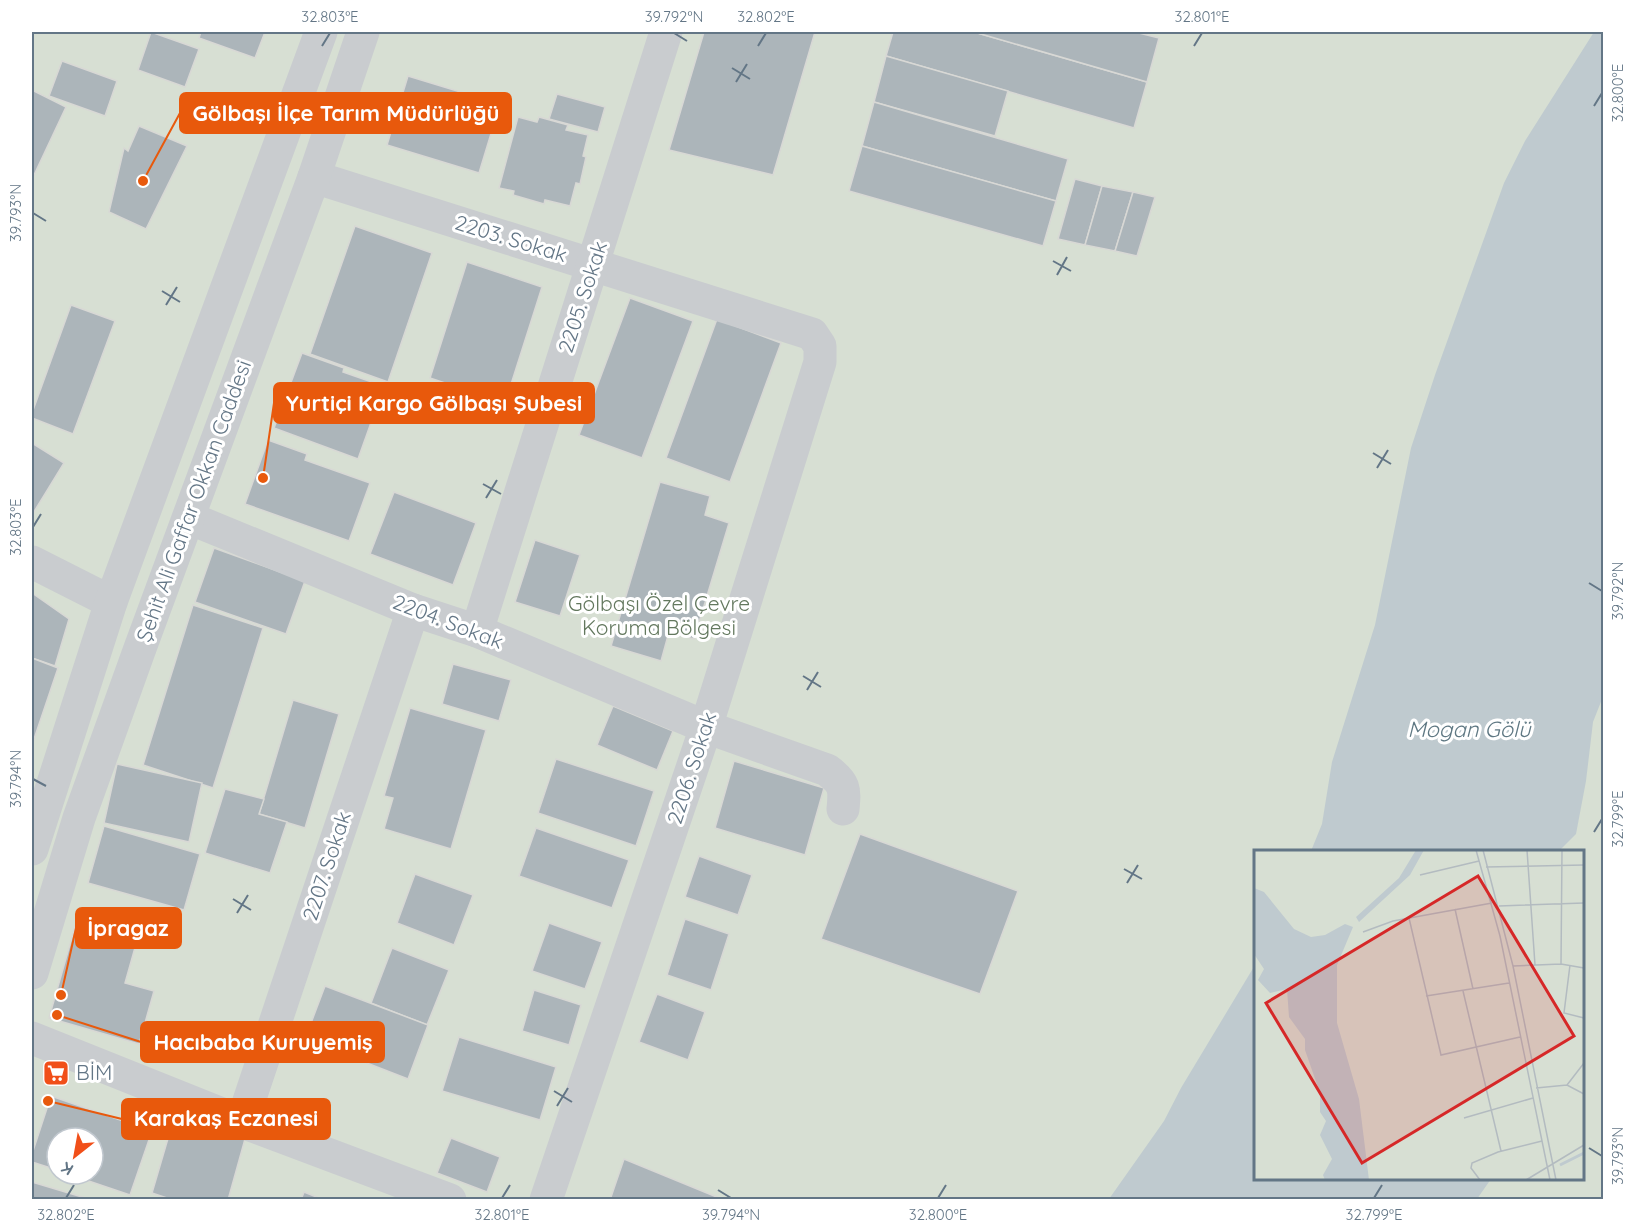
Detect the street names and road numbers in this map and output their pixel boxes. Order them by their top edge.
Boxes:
street label: 2203. Sokak [452,209,571,267]
street label: 2205. Sokak [552,238,612,356]
street label: Şehit Ali Gaffar Okkan Caddesi [130,356,256,645]
street label: 2204. Sokak [390,588,507,654]
street label: 2206. Sokak [661,708,721,827]
street label: 2207. Sokak [296,808,356,924]

